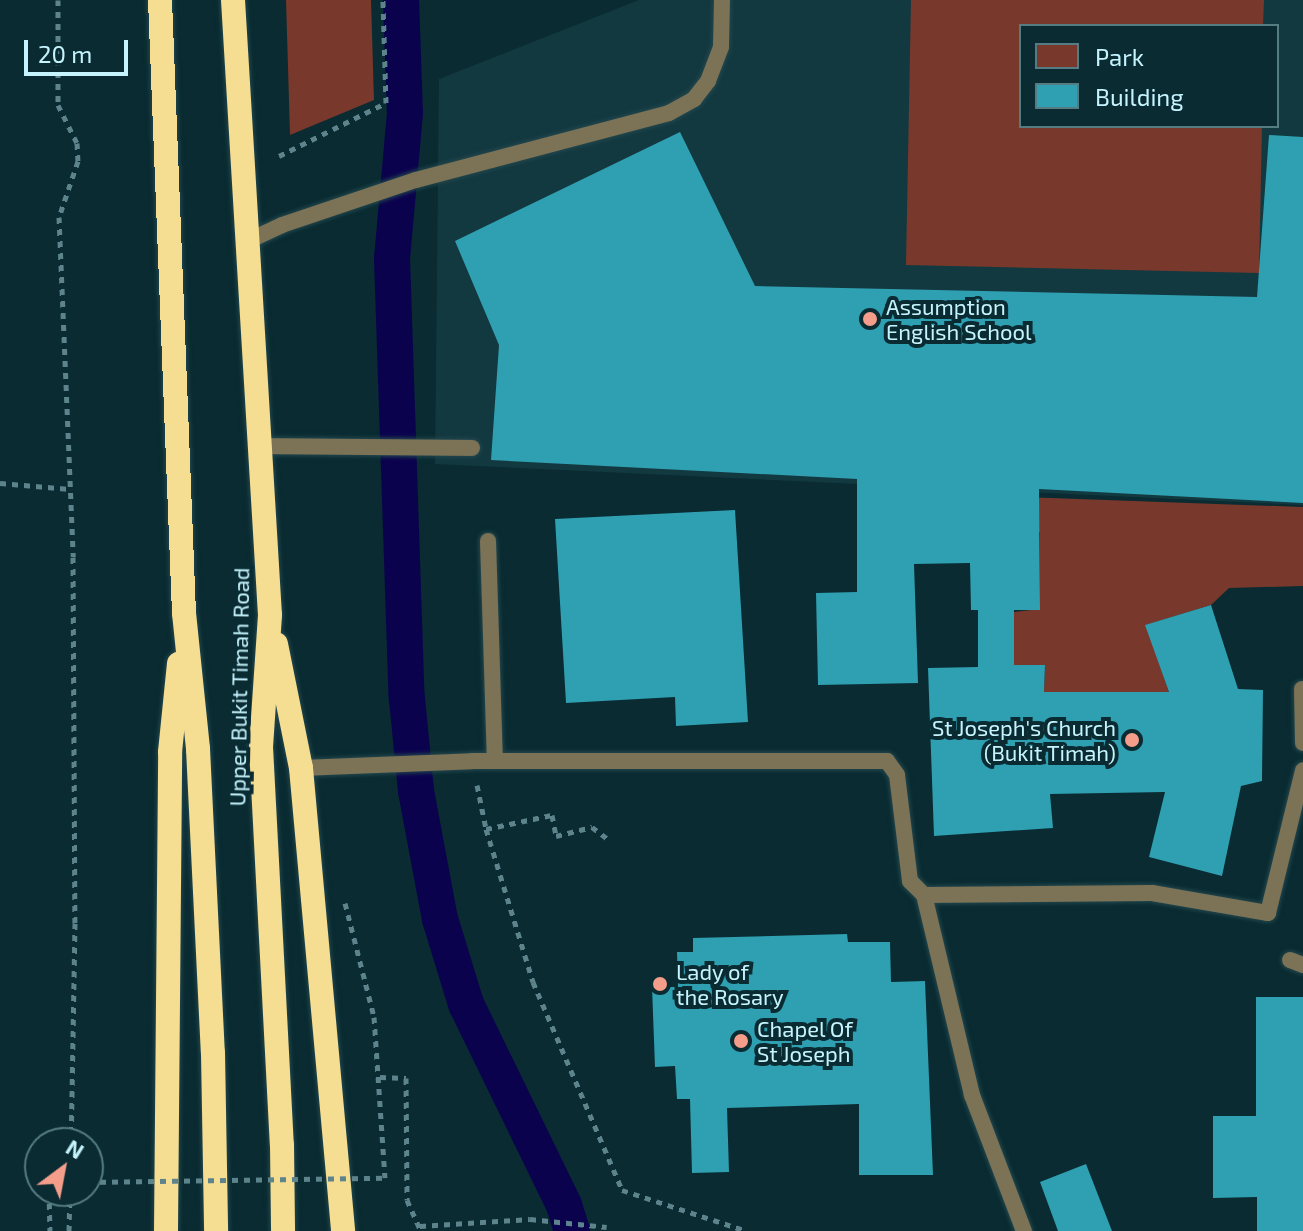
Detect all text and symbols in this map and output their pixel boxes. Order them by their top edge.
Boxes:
scale bar [28,24,132,74]
legend [1019,24,1279,128]
text: 20 m [38,39,92,68]
text: Park [1095,42,1144,71]
text: Building [1095,82,1184,111]
place label: Assumption English School [886,293,1032,344]
marker: Assumption English School [861,310,879,328]
street label: Upper Bukit Timah Road [224,567,254,807]
place label: St Joseph's Church (Bukit Timah) [932,714,1116,766]
marker: St Joseph's Church (Bukit Timah) [1123,731,1141,749]
place label: Lady of the Rosary [676,958,784,1010]
marker: Lady of the Rosary [651,975,669,993]
place label: Chapel Of St Joseph [757,1015,853,1066]
marker: Chapel Of St Joseph [732,1032,750,1050]
north arrow [24,1127,104,1207]
text: N [62,1133,89,1164]

